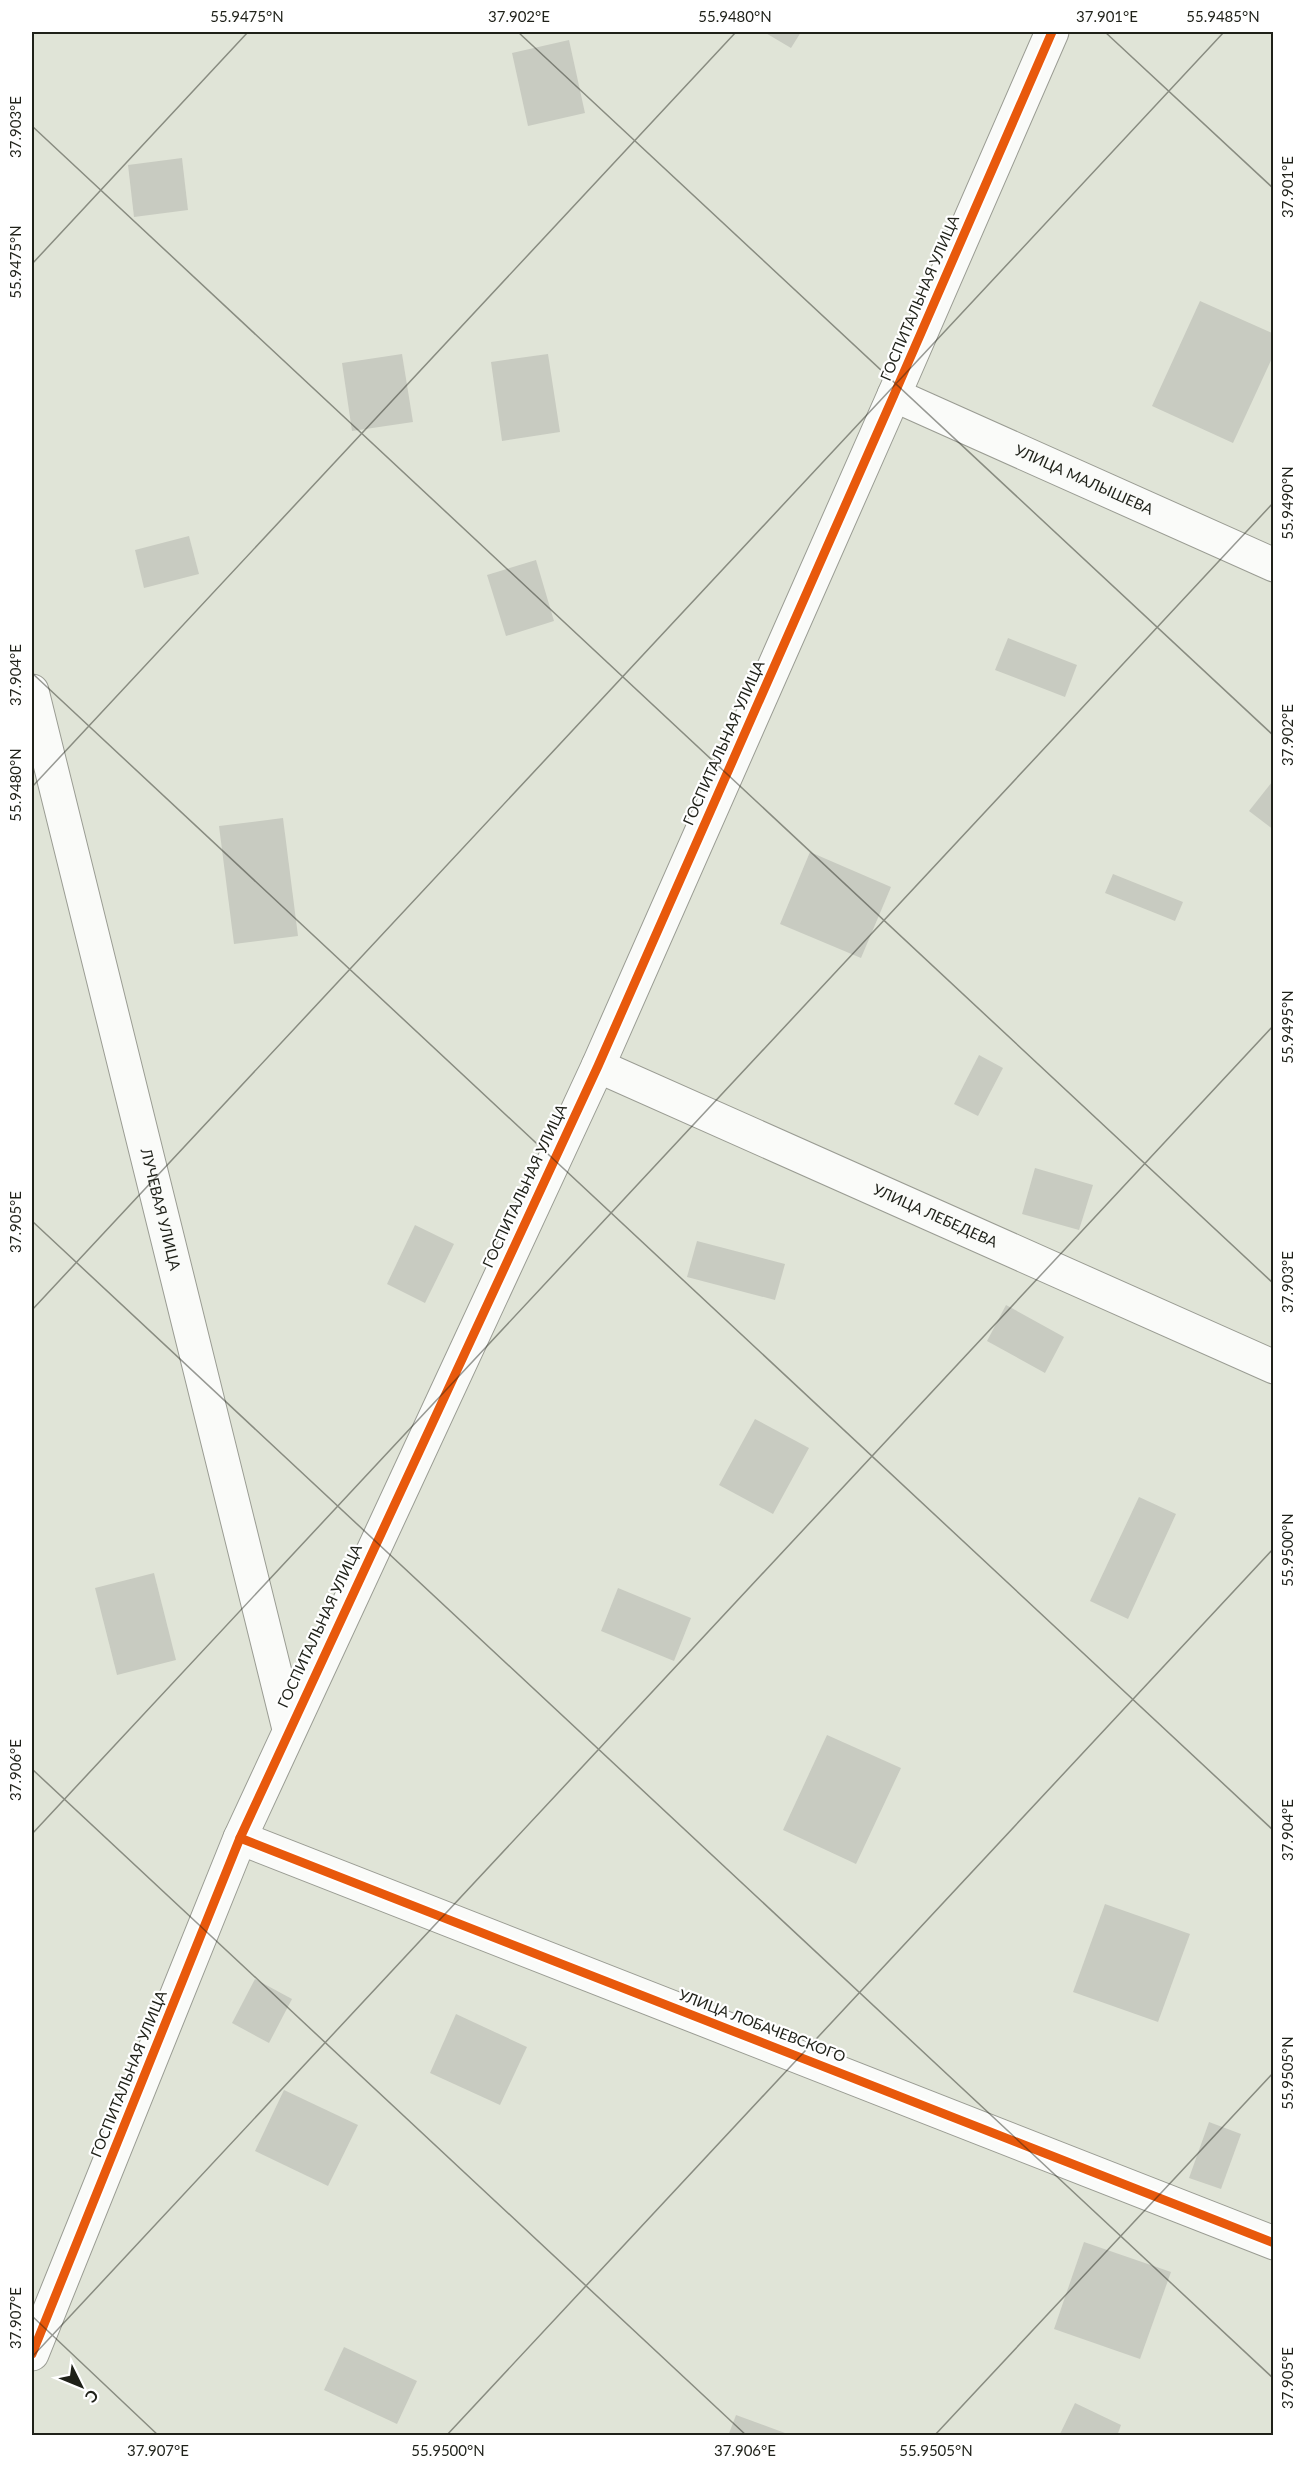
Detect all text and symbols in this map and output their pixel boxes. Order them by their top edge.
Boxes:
text: 55.9475°N [210,7,284,25]
text: 37.902°E [488,7,550,25]
text: 55.9480°N [698,7,772,25]
text: 37.901°E [1076,7,1138,25]
text: 55.9485°N [1186,7,1260,25]
text: 37.903°E [6,96,24,158]
text: 37.901°E [1278,156,1296,218]
street label: ГОСПИТАЛЬНАЯ УЛИЦА [876,211,963,383]
text: 55.9475°N [6,225,24,299]
street label: УЛИЦА МАЛЫШЕВА [1012,440,1157,518]
text: 55.9490°N [1278,466,1296,540]
text: 37.904°E [6,644,24,706]
street label: ГОСПИТАЛЬНАЯ УЛИЦА [679,657,768,828]
text: 37.902°E [1278,704,1296,766]
text: 55.9480°N [6,748,24,822]
text: 55.9495°N [1278,990,1296,1064]
street label: ГОСПИТАЛЬНАЯ УЛИЦА [478,1100,570,1270]
street label: ЛУЧЕВАЯ УЛИЦА [137,1145,185,1273]
street label: УЛИЦА ЛЕБЕДЕВА [871,1180,1001,1251]
text: 37.905°E [6,1191,24,1253]
text: 37.903°E [1278,1251,1296,1313]
text: 55.9500°N [1278,1513,1296,1587]
street label: ГОСПИТАЛЬНАЯ УЛИЦА [273,1540,365,1710]
text: 37.906°E [6,1739,24,1801]
text: 37.904°E [1278,1799,1296,1861]
street label: УЛИЦА ЛОБАЧЕВСКОГО [676,1985,848,2065]
street label: ГОСПИТАЛЬНАЯ УЛИЦА [86,1987,170,2160]
text: 55.9505°N [1278,2036,1296,2110]
text: 37.907°E [6,2287,24,2349]
text: 37.905°E [1278,2347,1296,2409]
north arrow [51,2356,111,2416]
text: С [81,2386,103,2407]
text: 37.907°E [127,2441,189,2459]
text: 55.9500°N [411,2441,485,2459]
text: 37.906°E [714,2441,776,2459]
text: 55.9505°N [899,2441,973,2459]

